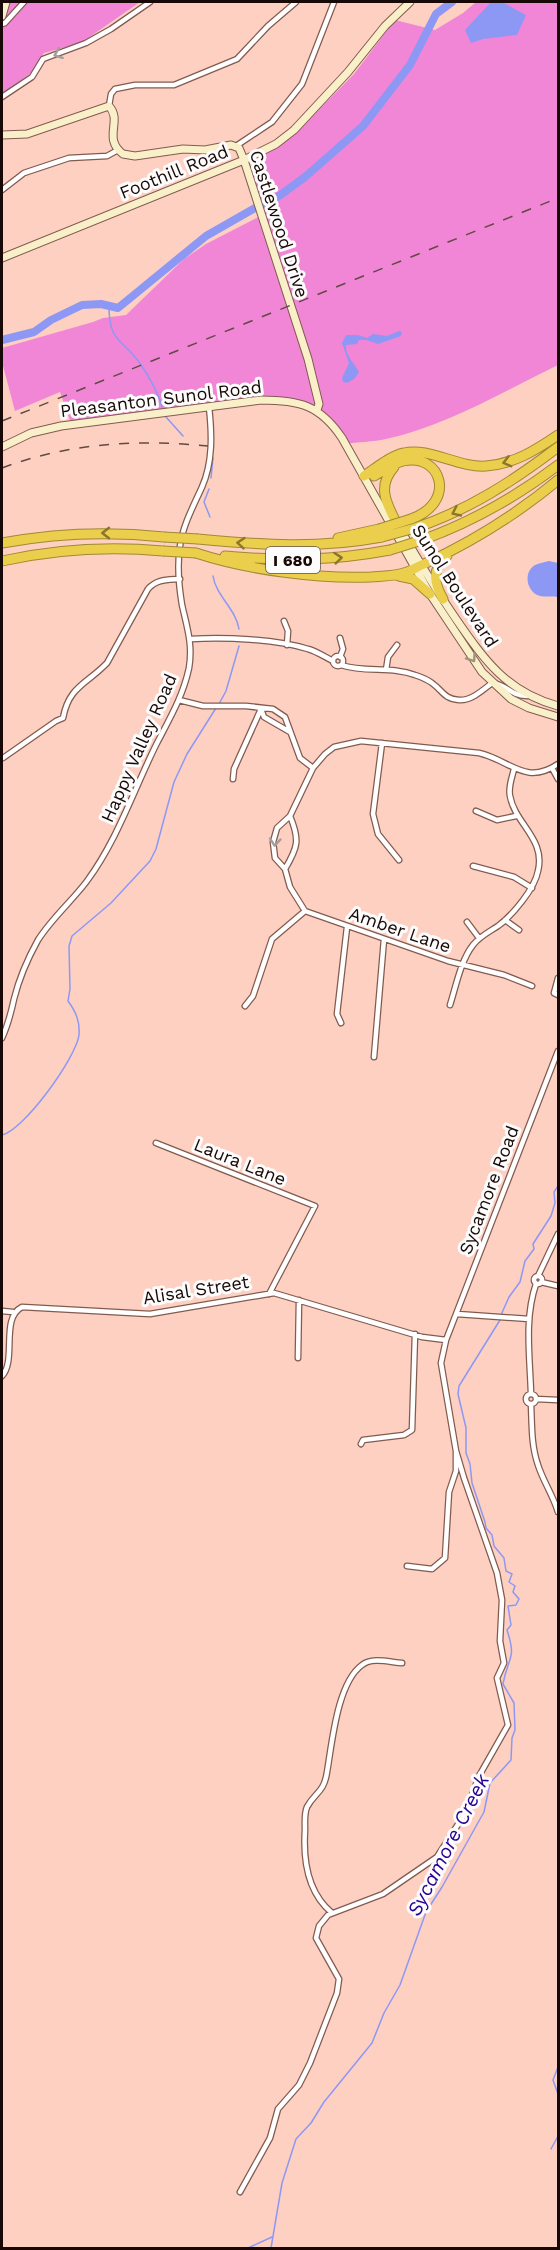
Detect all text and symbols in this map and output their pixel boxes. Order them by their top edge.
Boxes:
one-way arrow [53,46,64,59]
street label: Foothill Road [116,140,231,203]
street label: Castlewood Drive [246,147,313,300]
street label: Pleasanton Sunol Road [59,376,263,421]
one-way arrow [502,455,513,467]
one-way arrow [452,505,463,517]
street label: Sunol Boulevard [408,520,503,651]
one-way arrow [102,527,111,539]
one-way arrow [236,537,245,550]
road number: I 680 [266,547,320,573]
one-way arrow [333,552,343,565]
one-way arrow [464,652,475,663]
street label: Happy Valley Road [96,670,181,825]
one-way arrow [269,837,282,847]
street label: Amber Lane [347,902,454,957]
street label: Sycamore Road [454,1123,523,1257]
street label: Laura Lane [191,1134,289,1190]
street label: Alisal Street [141,1271,251,1308]
water label: Sycamore Creek [402,1769,495,1920]

